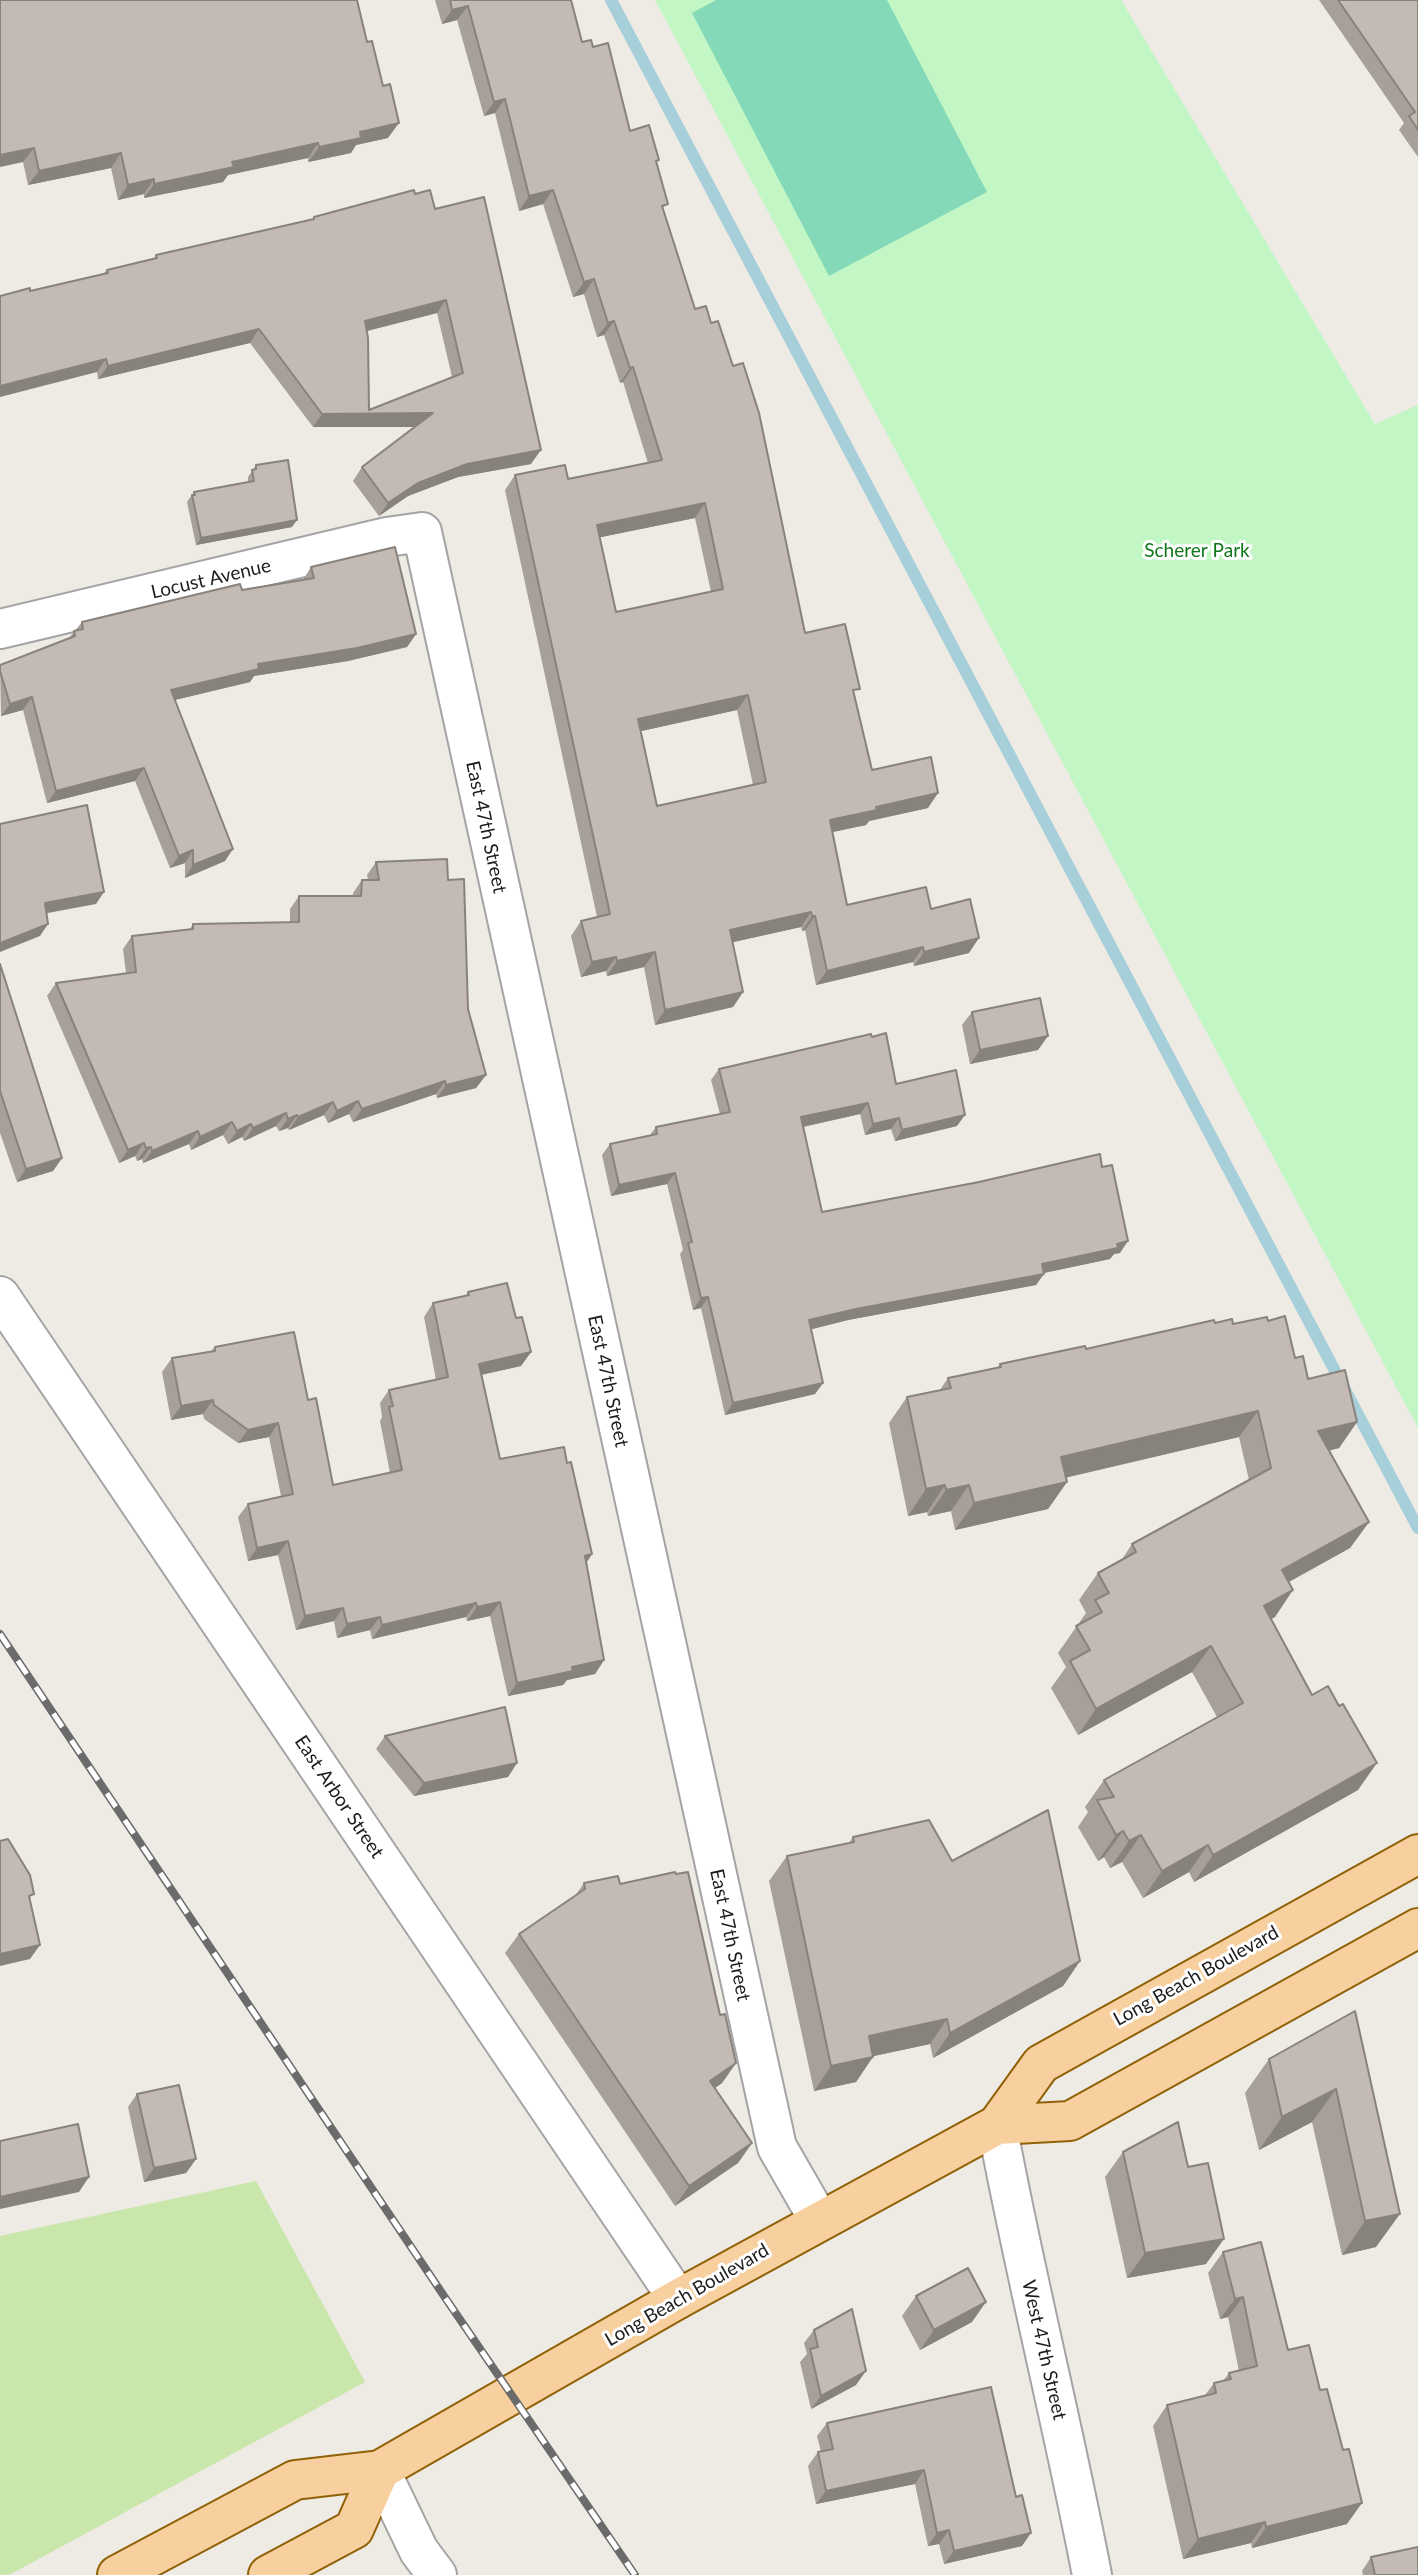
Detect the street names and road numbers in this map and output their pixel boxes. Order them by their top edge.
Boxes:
street label: Locust Avenue [149,554,273,604]
street label: East 47th Street [461,759,511,895]
street label: East 47th Street [583,1313,633,1449]
street label: East Arbor Street [290,1731,388,1863]
street label: East 47th Street [705,1867,755,2003]
street label: Long Beach Boulevard [1109,1921,1283,2031]
street label: Long Beach Boulevard [601,2239,773,2351]
street label: West 47th Street [1017,2278,1071,2422]

